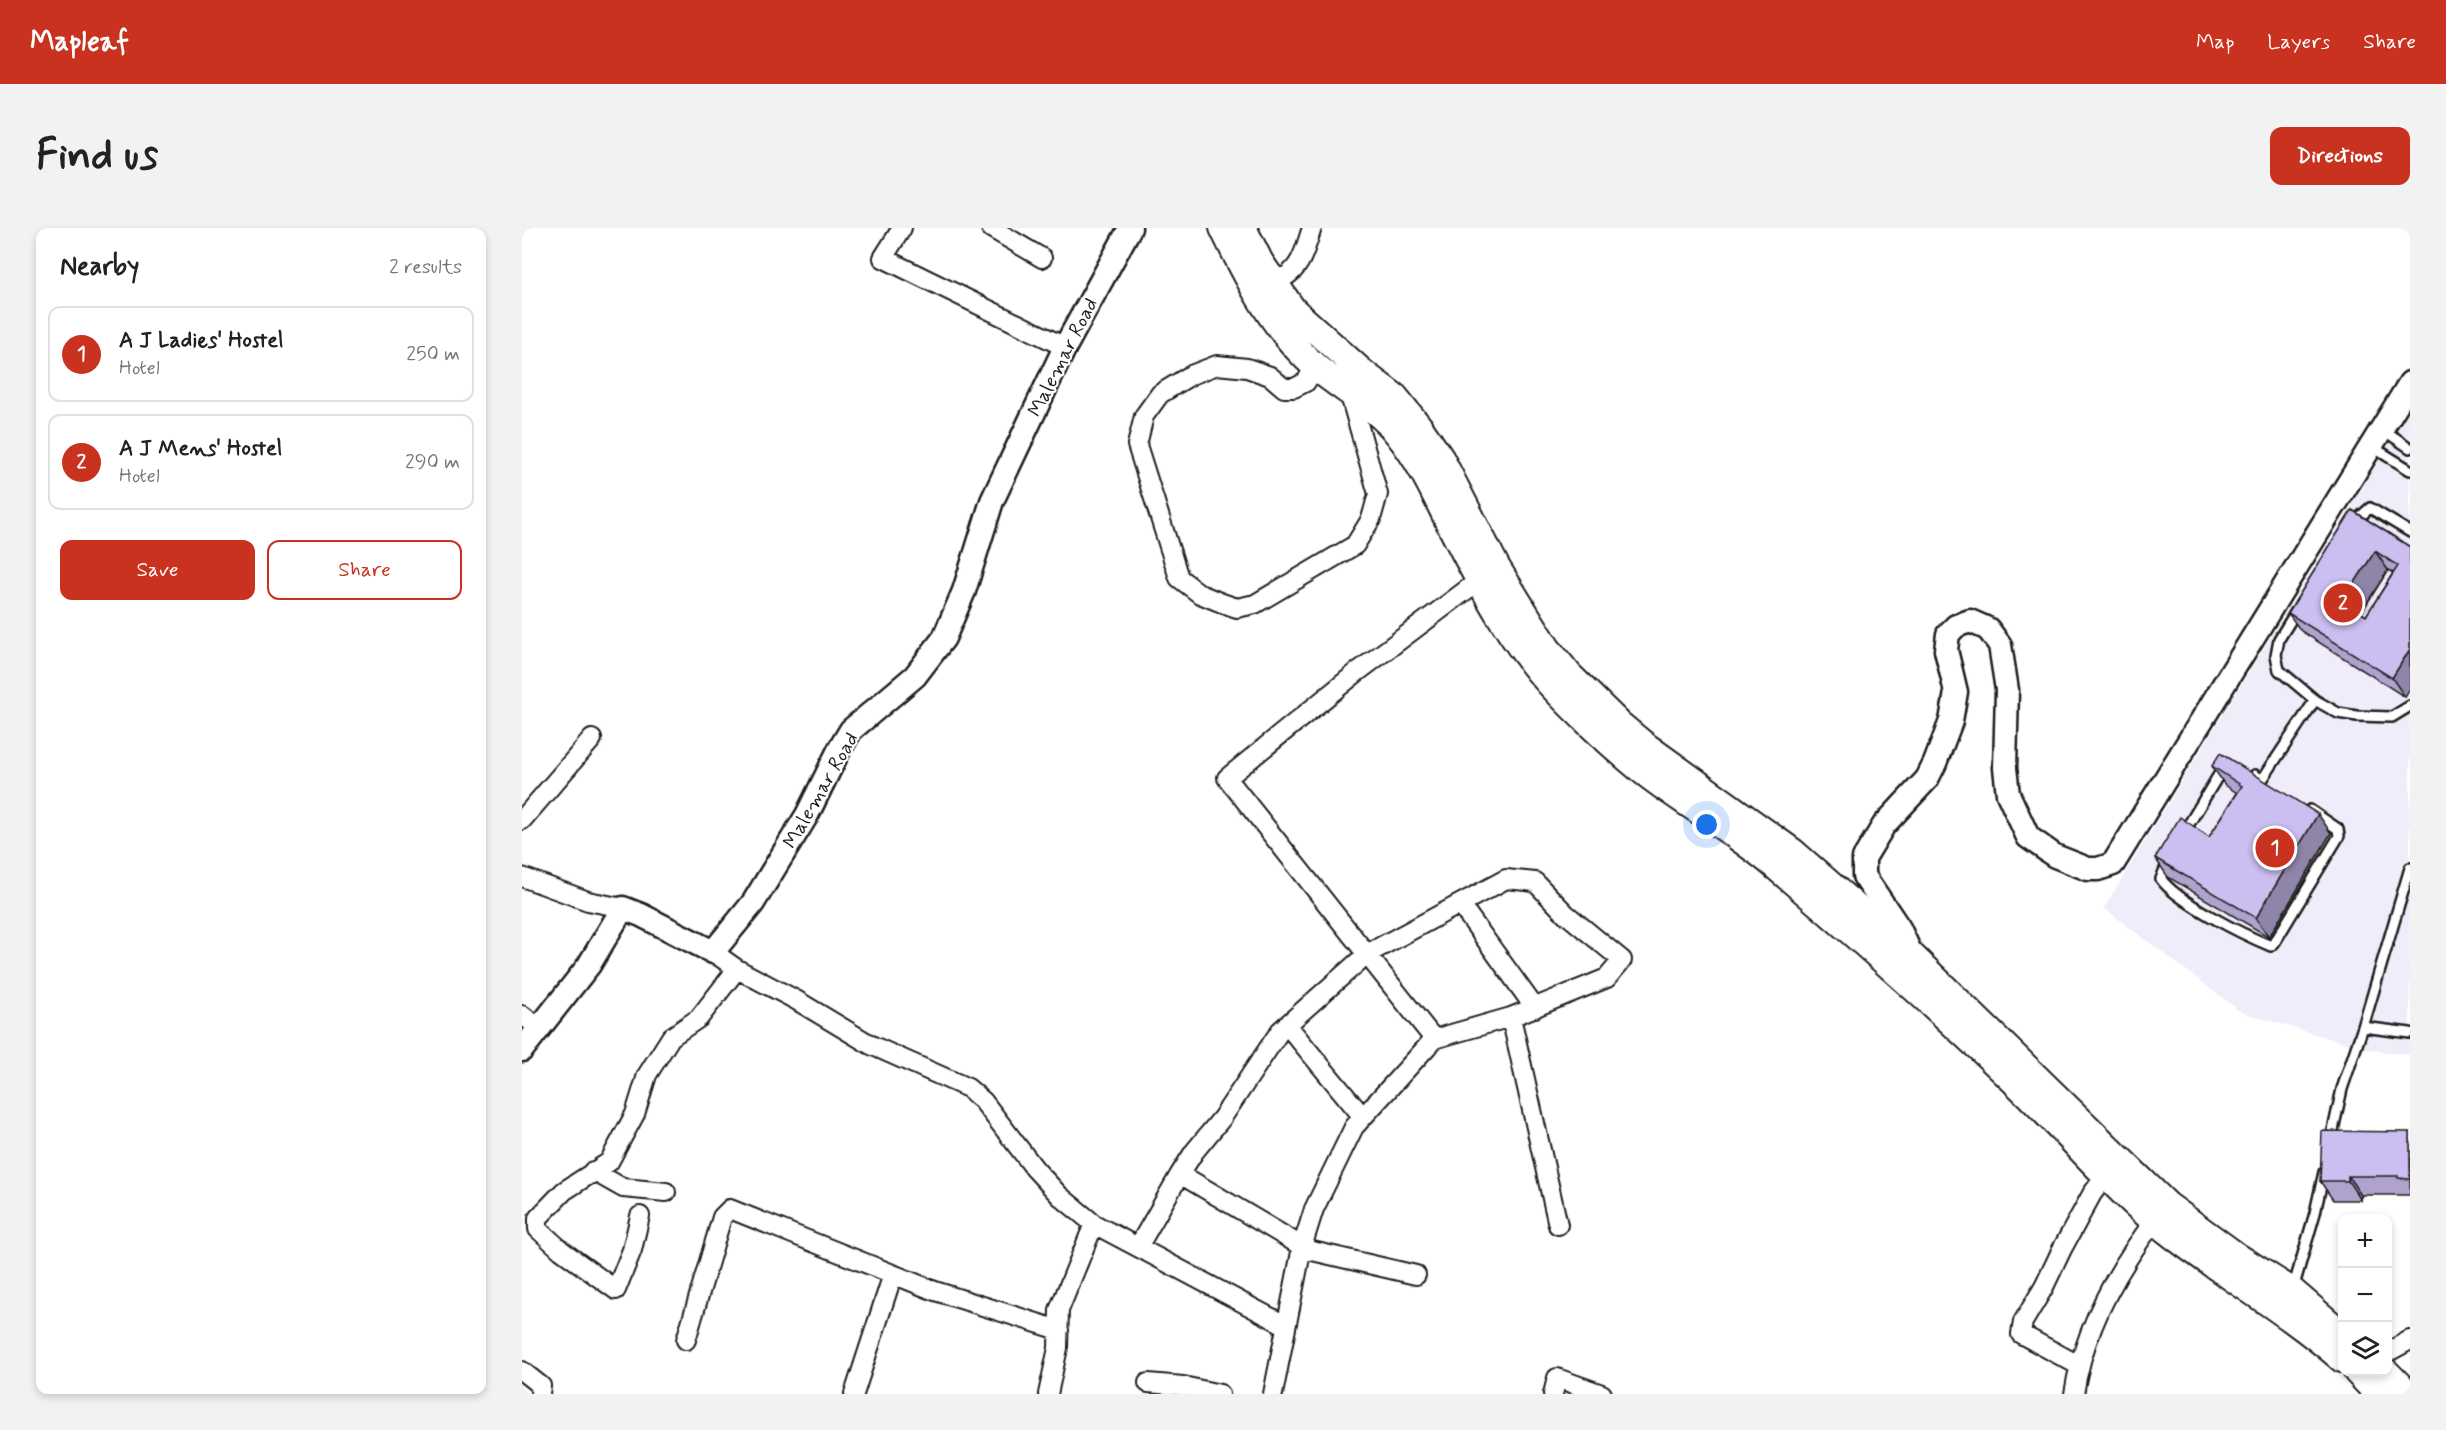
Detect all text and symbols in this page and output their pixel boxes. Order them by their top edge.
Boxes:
text: Mapleaf [30,24,129,61]
text: Map [2196,28,2234,56]
text: Layers [2267,28,2330,56]
text: Share [2363,28,2416,56]
button: Directions [2270,127,2410,185]
text: Find us [36,129,158,184]
text: Nearby [60,250,139,284]
text: 2 results [389,254,462,281]
street label: Malemar Road [1022,294,1105,422]
text: A J Ladies' Hostel [119,327,283,355]
text: 1 [77,341,86,368]
text: 250 m [406,341,460,368]
text: Hotel [119,355,160,382]
text: A J Mens' Hostel [119,435,282,463]
text: 2 [77,449,86,476]
text: 290 m [405,449,460,476]
text: Hotel [119,463,160,490]
button: Save [60,540,255,600]
button: Share [267,540,462,600]
pin: 2 [2324,580,2362,626]
street label: Malemar Road [777,728,865,854]
your location [1692,810,1721,839]
pin: 1 [2256,826,2294,870]
map controls [2338,1214,2392,1376]
button: + [2338,1214,2392,1268]
button: − [2338,1268,2392,1322]
button: layers [2338,1322,2392,1376]

